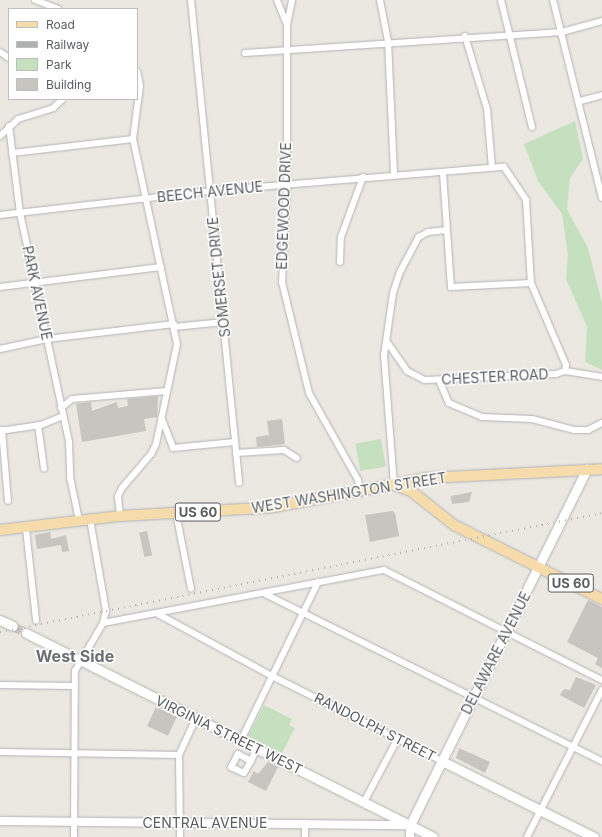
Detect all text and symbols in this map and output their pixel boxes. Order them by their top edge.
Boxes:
legend [8,8,138,100]
text: Road [46,17,75,32]
text: Railway [46,37,89,52]
text: Park [46,57,72,72]
text: Building [46,77,91,92]
street label: EDGEWOOD DRIVE [273,142,295,270]
street label: BEECH AVENUE [156,178,264,206]
street label: SOMERSET DRIVE [204,216,234,338]
street label: PARK AVENUE [19,244,55,342]
street label: CHESTER ROAD [441,366,549,388]
street label: WEST WASHINGTON STREET [250,469,448,517]
road number: US 60 [174,501,222,523]
road number: US 60 [547,572,595,594]
street label: DELAWARE AVENUE [458,589,534,717]
district label: West Side [36,646,114,666]
street label: RANDOLPH STREET [311,689,439,765]
street label: VIRGINIA STREET WEST [153,692,305,778]
street label: CENTRAL AVENUE [143,815,267,831]

